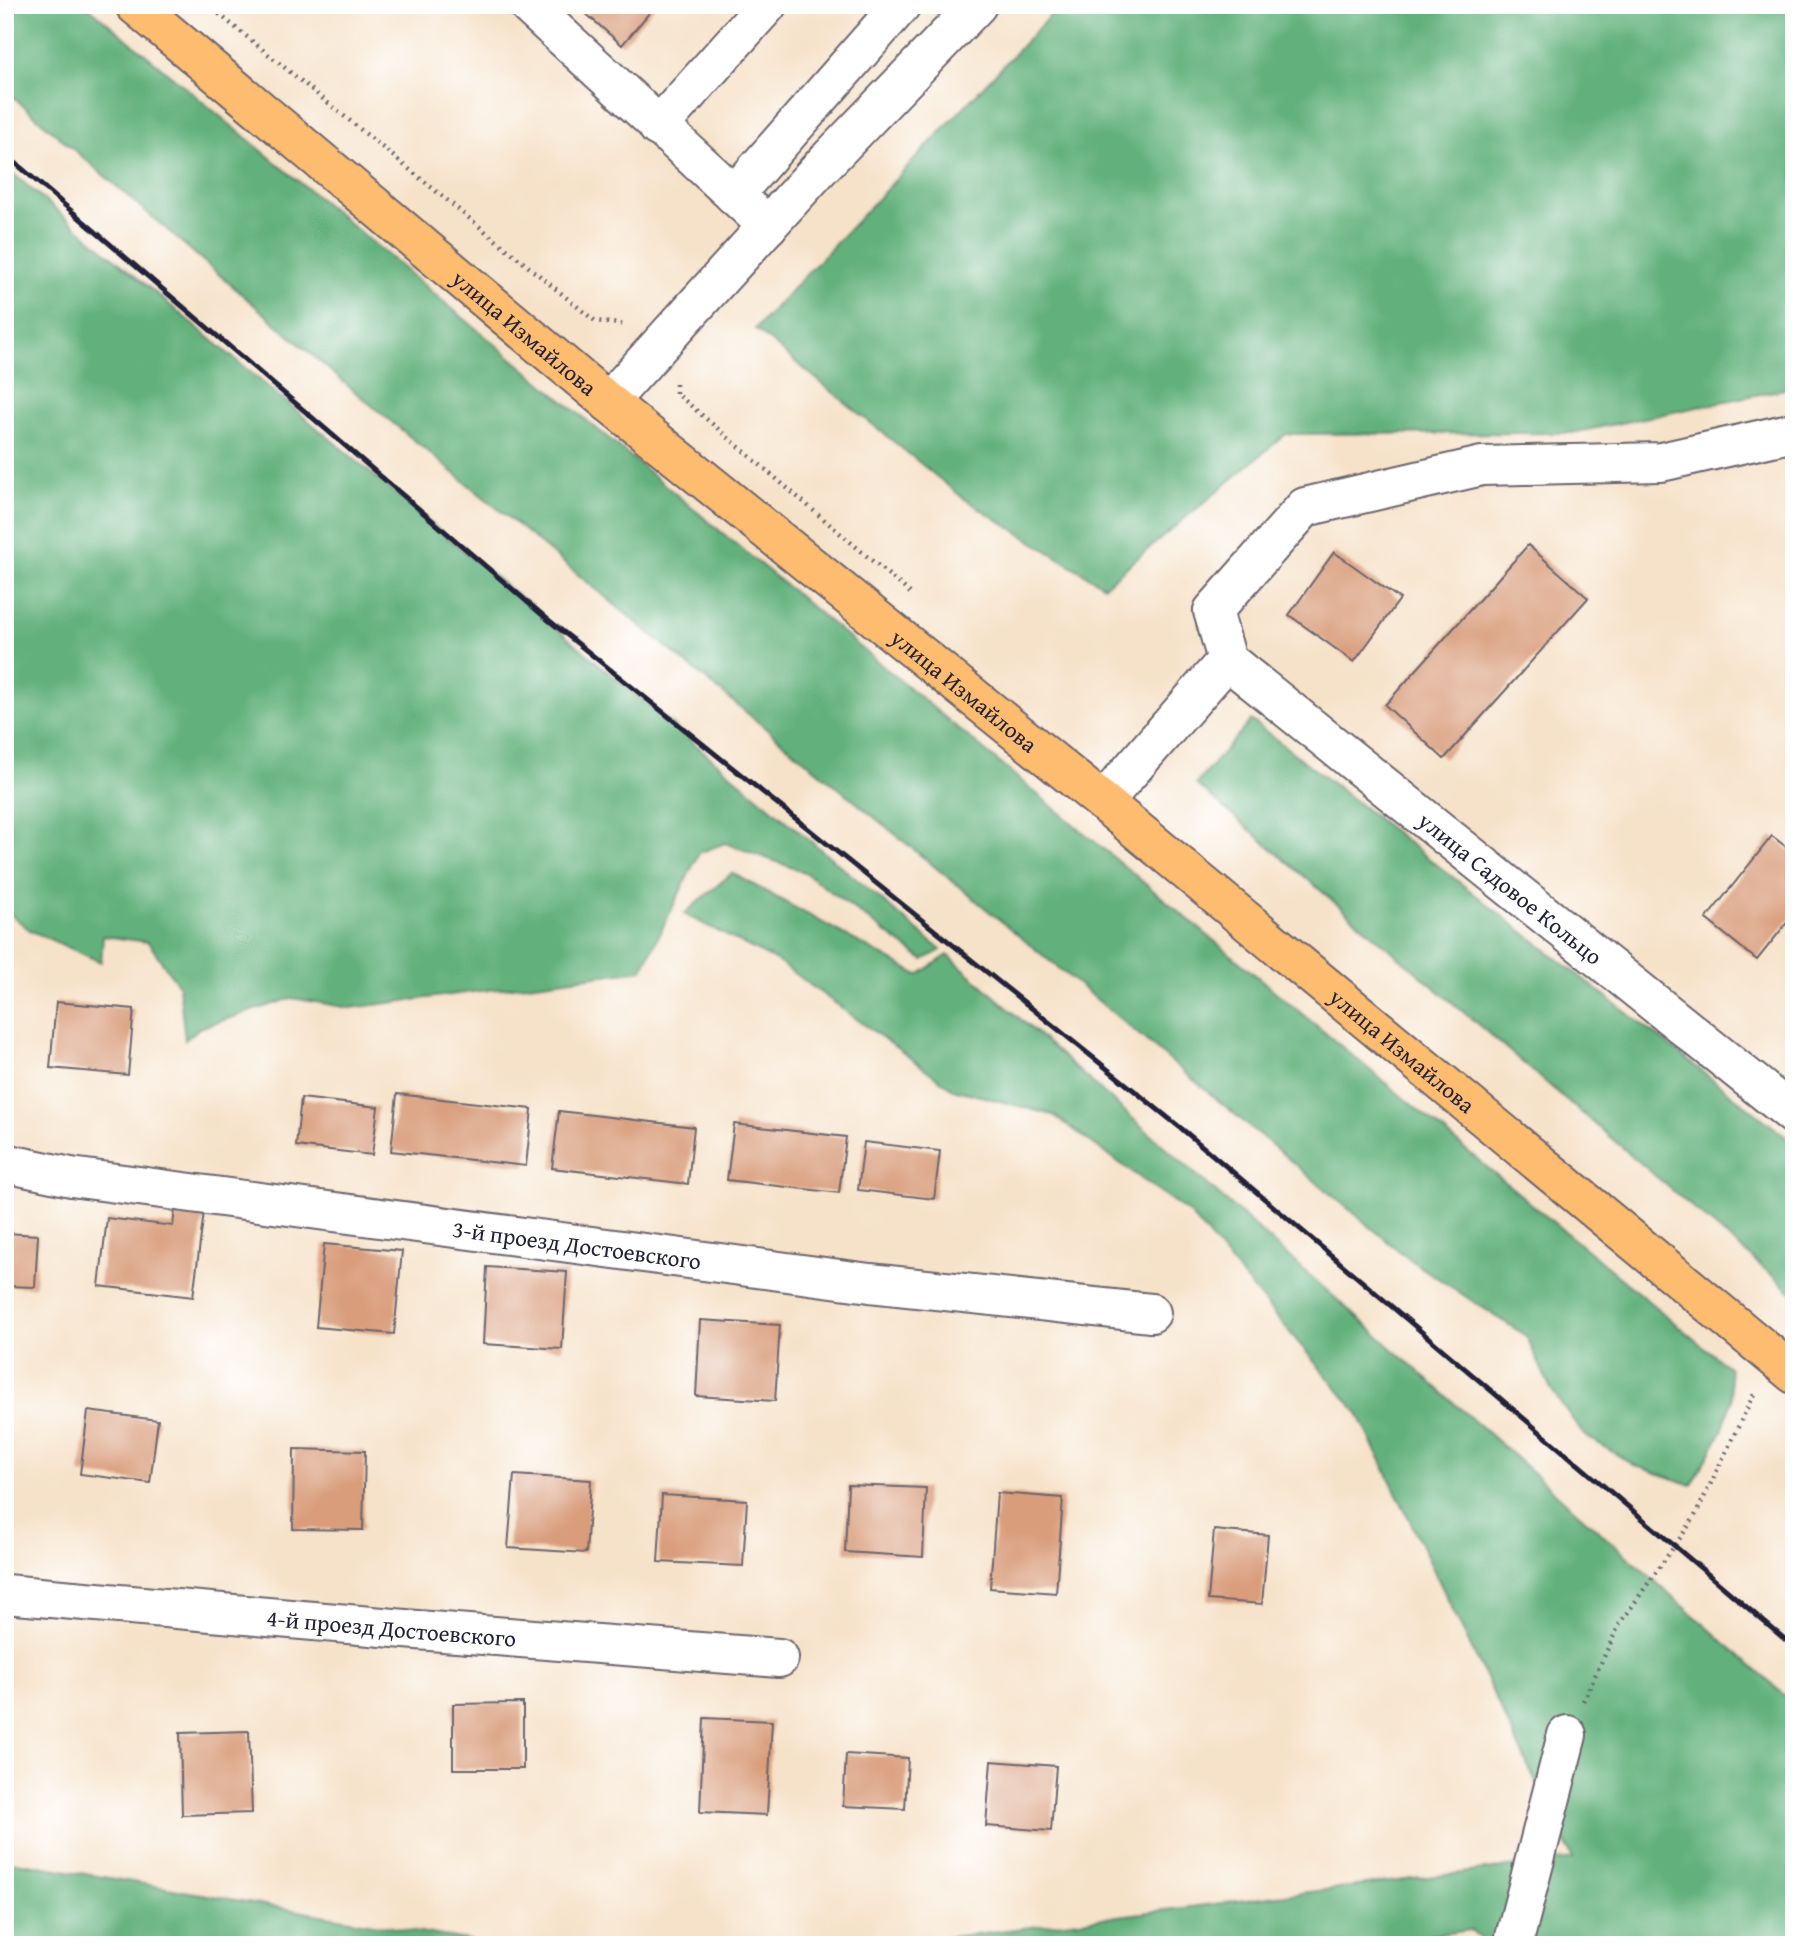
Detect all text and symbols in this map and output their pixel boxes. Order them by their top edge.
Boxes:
street label: улица Измайлова [444,261,605,403]
street label: улица Измайлова [883,620,1045,760]
street label: улица Садовое Кольцо [1411,803,1610,972]
street label: улица Измайлова [1322,979,1483,1120]
street label: 3-й проезд Достоевского [451,1211,703,1277]
street label: 4-й проезд Достоевского [265,1600,518,1654]

